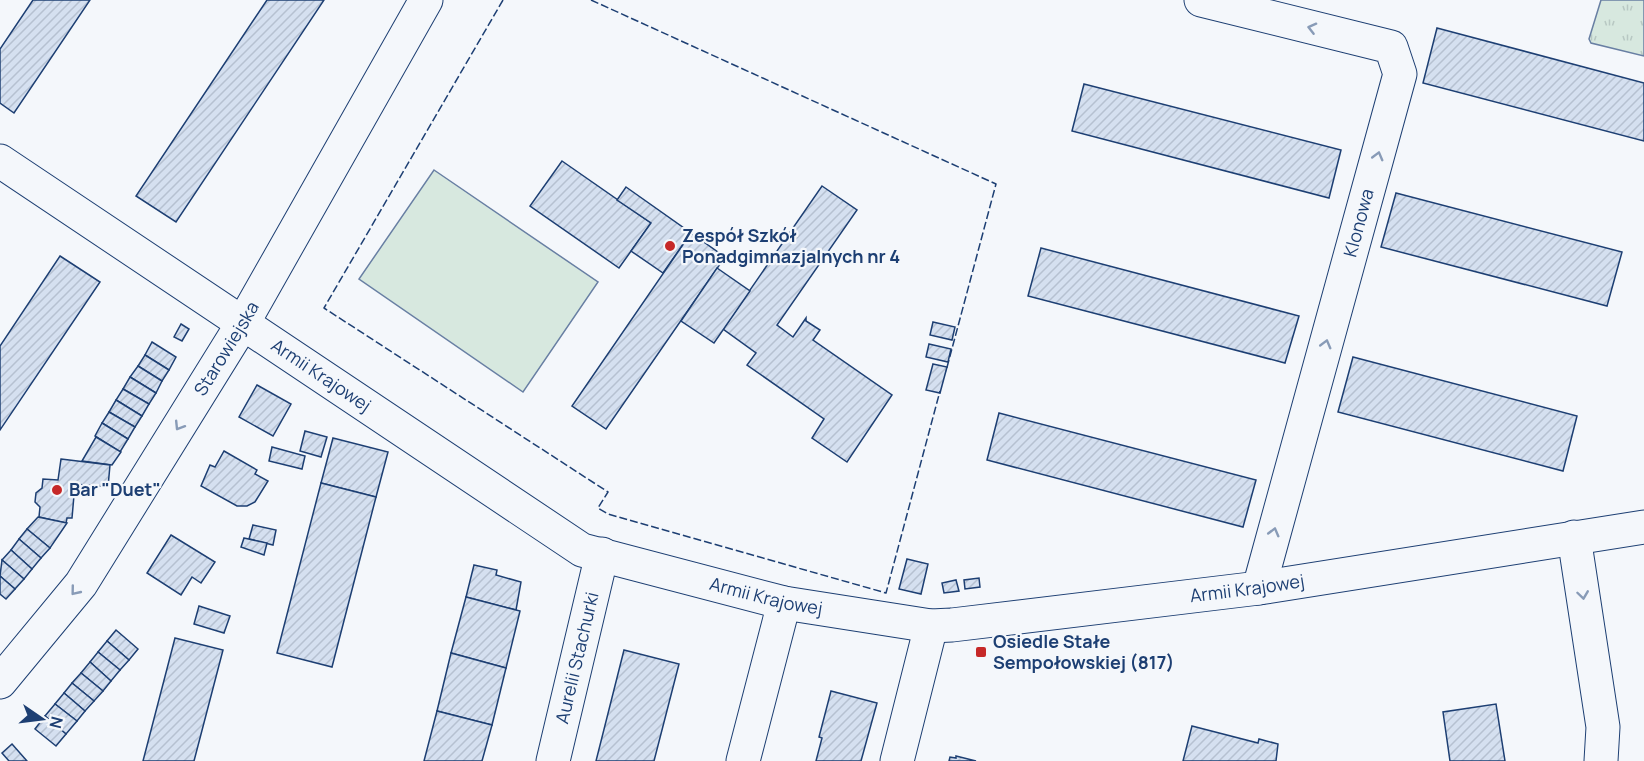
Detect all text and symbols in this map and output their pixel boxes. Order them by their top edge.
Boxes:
one-way arrow [1307,22,1317,35]
one-way arrow [1371,151,1383,162]
street label: Klonowa [1337,186,1379,260]
place label: Zespół Szkół Ponadgimnazjalnych nr 4 [682,223,900,268]
marker: Zespół Szkół Ponadgimnazjalnych nr 4 [663,239,677,253]
street label: Starowiejska [188,297,264,400]
street label: Armii Krajowej [267,333,376,417]
one-way arrow [1319,339,1331,350]
one-way arrow [174,420,186,430]
place label: Bar "Duet" [69,477,161,501]
marker: Bar "Duet" [50,483,64,497]
one-way arrow [1267,527,1280,537]
street label: Armii Krajowej [1188,568,1306,607]
street label: Armii Krajowej [707,571,824,620]
one-way arrow [71,584,82,595]
street label: Aurelii Stachurki [549,589,604,726]
one-way arrow [1576,590,1589,600]
place label: Osiedle Stałe Sempołowskiej (817) [993,629,1174,674]
marker: Osiedle Stałe Sempołowskiej (817) [974,645,988,659]
north arrow [12,689,72,749]
text: N [44,714,69,731]

